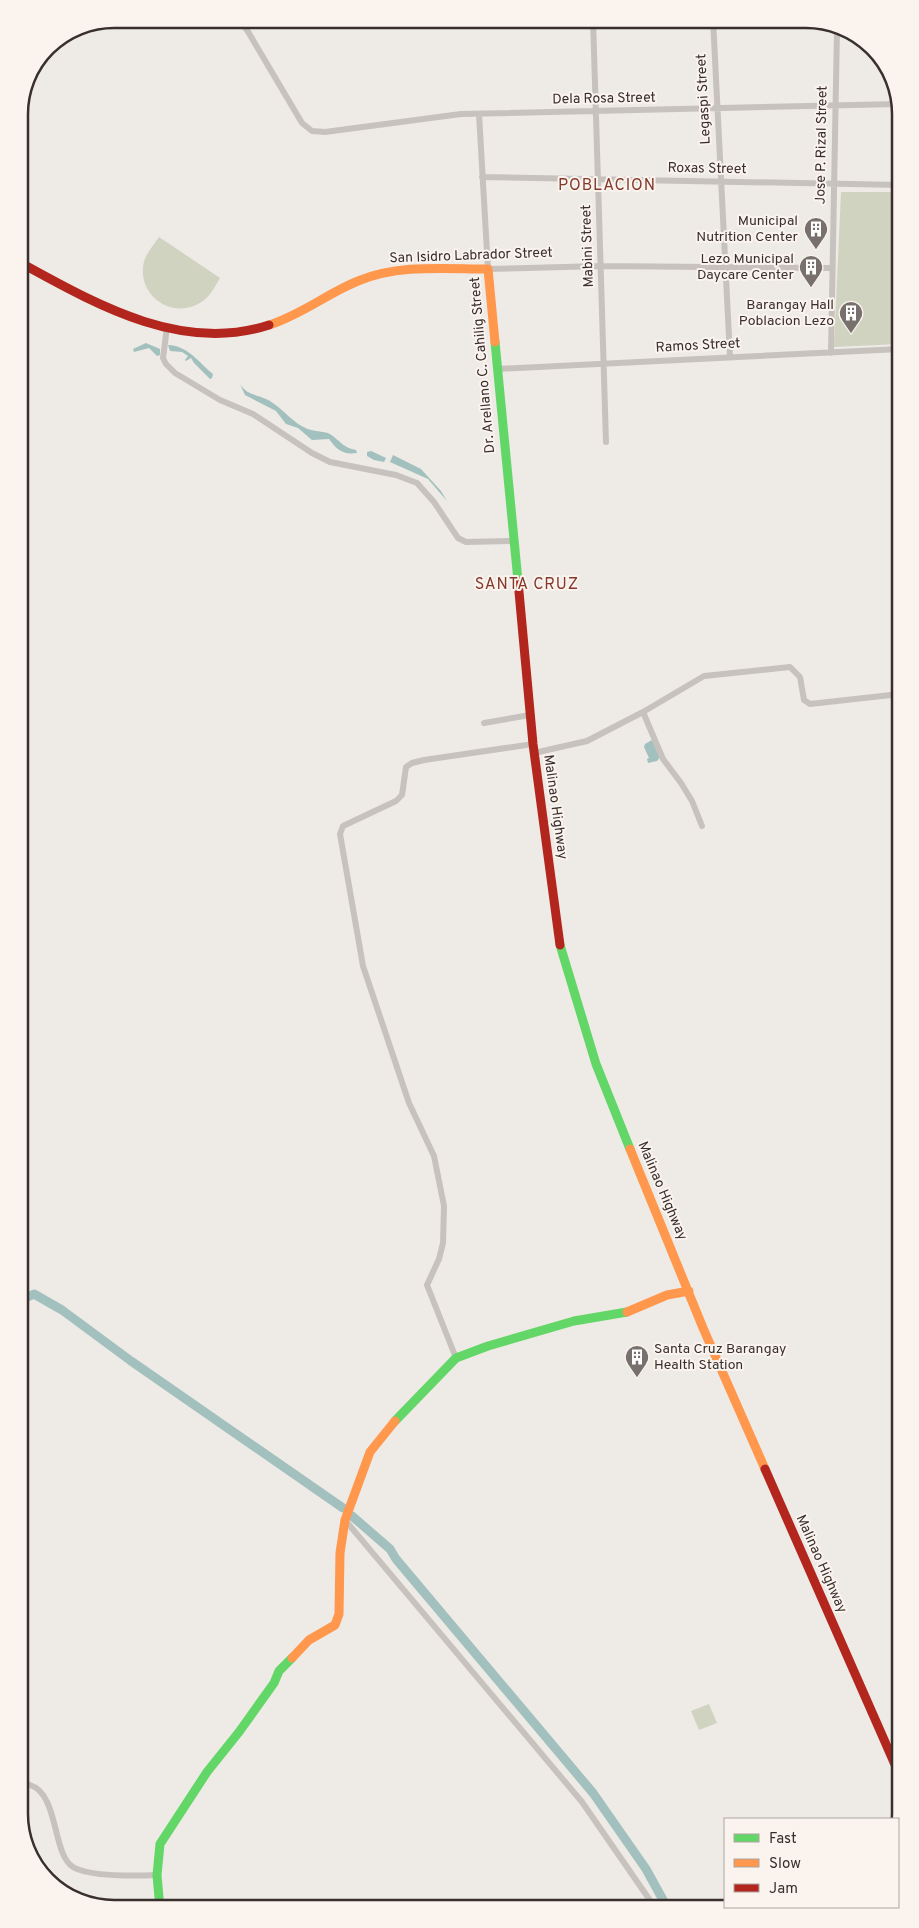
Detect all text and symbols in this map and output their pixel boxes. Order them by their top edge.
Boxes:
street label: Legaspi Street [693,53,715,145]
street label: Jose P. Rizal Street [812,85,832,205]
street label: Dela Rosa Street [552,90,656,108]
street label: Roxas Street [667,160,747,178]
district label: POBLACION [558,176,656,196]
street label: Mabini Street [578,204,598,288]
place label: Municipal Nutrition Center [696,213,799,246]
building icon: Municipal Nutrition Center [803,216,829,250]
street label: San Isidro Labrador Street [389,245,553,267]
place label: Lezo Municipal Daycare Center [697,251,795,284]
building icon: Lezo Municipal Daycare Center [798,254,824,288]
street label: Dr. Arellano C. Cahilig Street [467,276,499,454]
place label: Barangay Hall Poblacion Lezo [739,297,834,330]
building icon: Barangay Hall Poblacion Lezo [838,300,864,334]
street label: Ramos Street [655,335,741,357]
district label: SANTA CRUZ [475,575,579,595]
street label: Malinao Highway [539,754,571,860]
street label: Malinao Highway [634,1139,690,1243]
place label: Santa Cruz Barangay Health Station [654,1341,786,1374]
building icon: Santa Cruz Barangay Health Station [624,1344,650,1378]
street label: Malinao Highway [792,1512,850,1616]
legend [724,1818,899,1908]
text: Fast [769,1830,797,1849]
text: Slow [769,1855,801,1874]
text: Jam [769,1880,798,1899]

